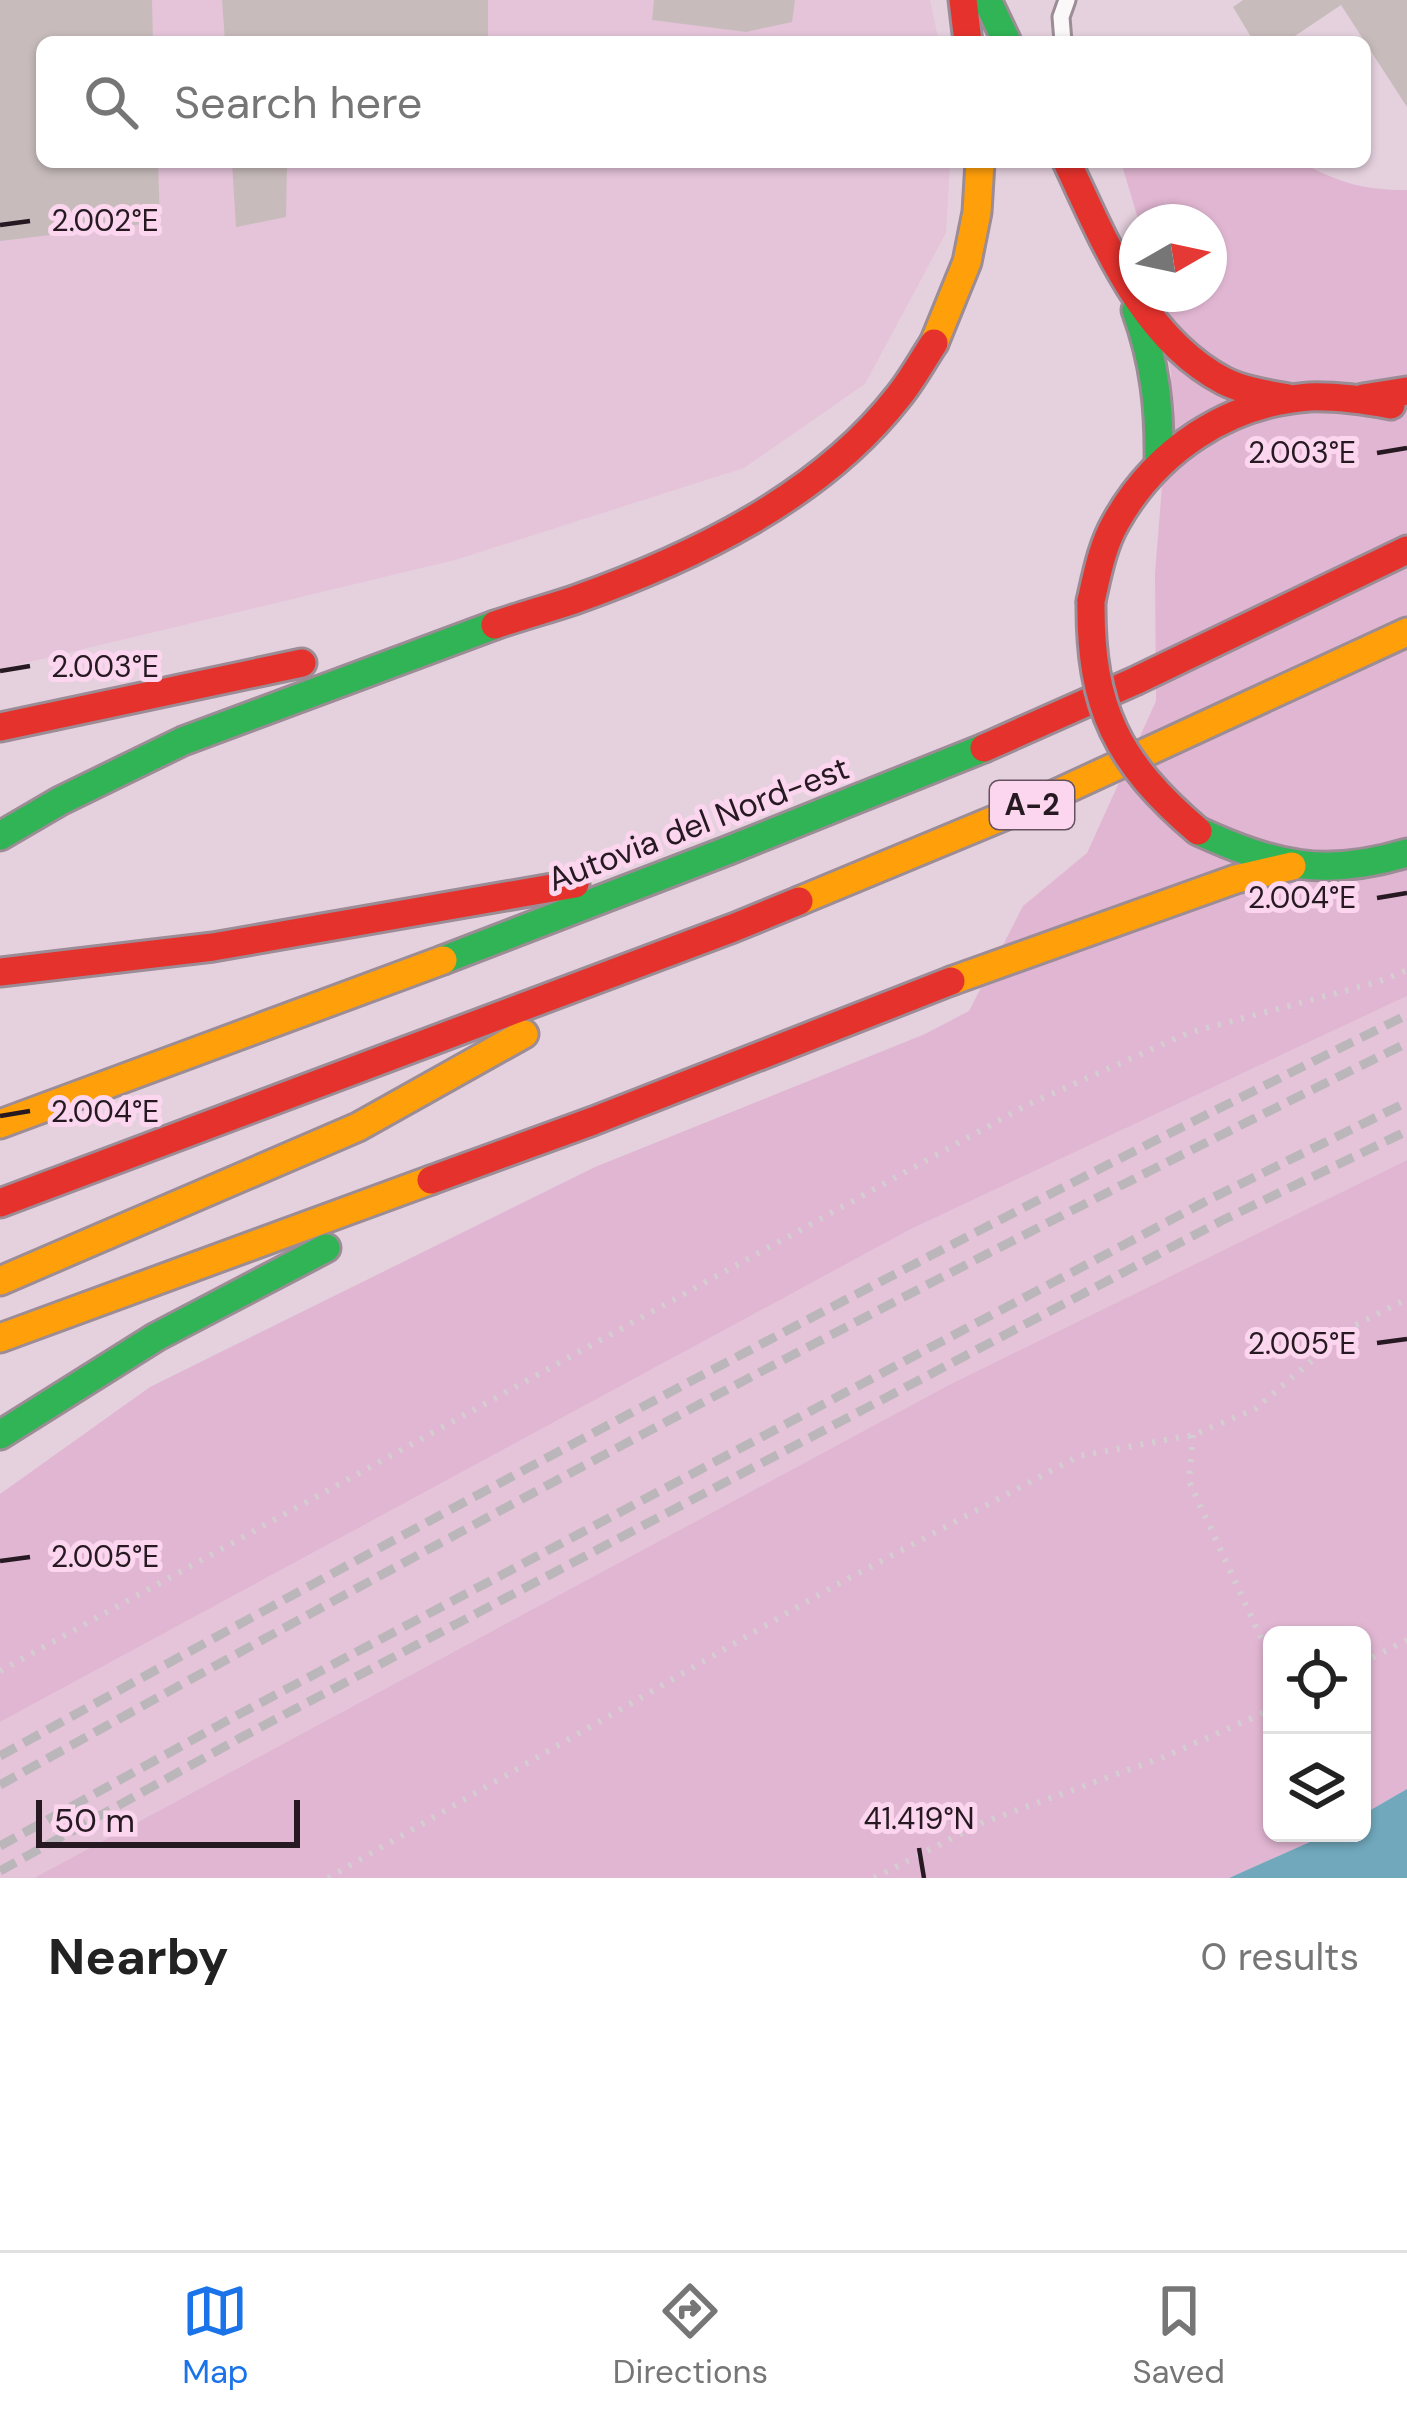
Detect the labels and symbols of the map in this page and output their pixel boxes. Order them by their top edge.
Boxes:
text: 2.002°E [51,201,159,240]
north arrow [1119,204,1227,312]
text: 2.003°E [1248,433,1356,472]
text: 2.003°E [51,647,159,686]
street label: Autovia del Nord-est [541,746,855,901]
road number: A-2 [990,781,1074,829]
text: 2.004°E [1248,878,1356,917]
text: 2.004°E [51,1092,159,1131]
text: 2.005°E [1248,1324,1356,1363]
text: 2.005°E [51,1537,159,1576]
scale bar [36,1794,300,1847]
text: 41.419°N [864,1799,974,1838]

